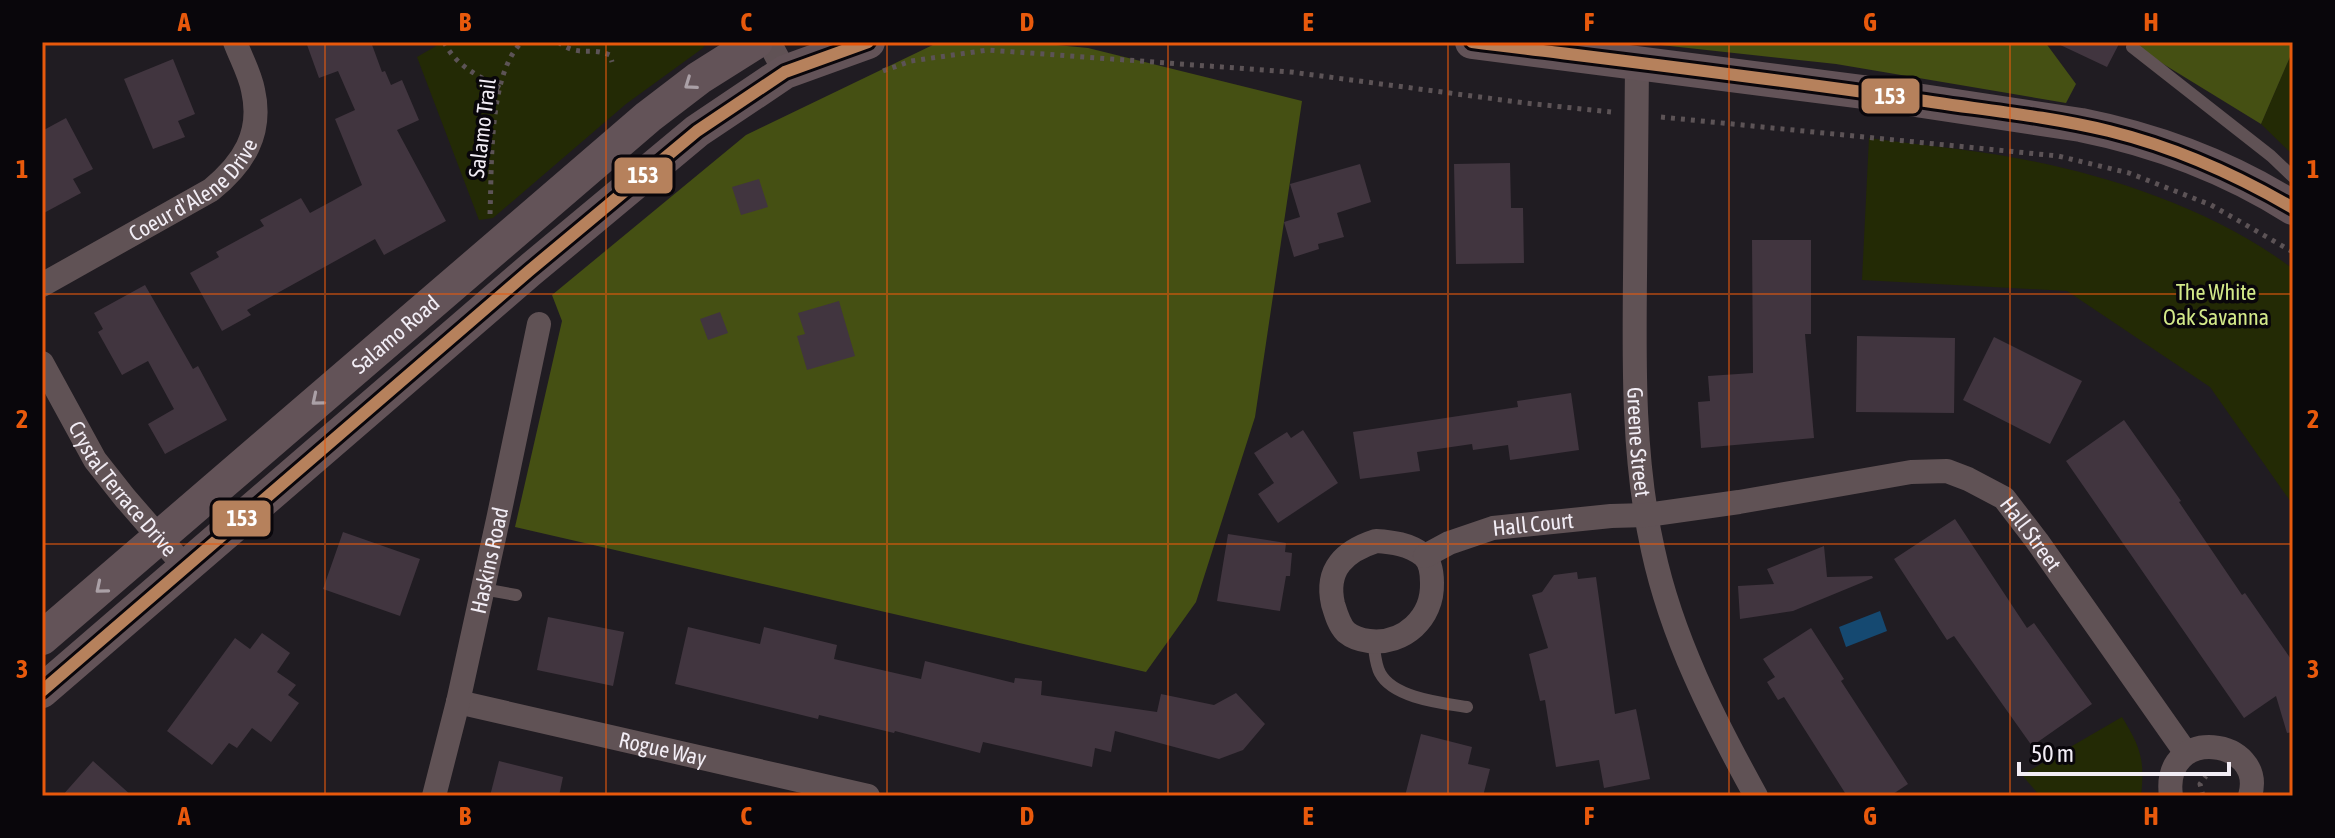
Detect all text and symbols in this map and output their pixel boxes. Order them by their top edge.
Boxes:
text: A [177,7,191,37]
text: B [459,7,472,37]
text: C [740,7,752,37]
text: D [1020,7,1034,37]
text: E [1302,7,1314,37]
text: F [1584,7,1595,37]
text: G [1863,7,1877,37]
text: H [2143,7,2159,37]
one-way arrow [685,74,699,89]
street label: Salamo Trail [463,77,501,179]
line badge: 153 [1860,77,1921,115]
text: 153 [1874,83,1906,109]
street label: Coeur d'Alene Drive [124,135,263,247]
text: 1 [16,154,28,184]
text: 1 [2307,154,2319,184]
line badge: 153 [613,156,674,195]
text: 153 [627,162,659,188]
park label: The White Oak Savanna [2163,279,2269,330]
street label: Salamo Road [346,290,444,379]
street label: Greene Street [1622,387,1656,498]
one-way arrow [312,390,326,405]
text: 2 [16,404,28,434]
text: 2 [2307,404,2319,434]
street label: Crystal Terrace Drive [63,417,183,562]
street label: Hall Street [1995,492,2067,576]
line badge: 153 [211,499,272,538]
text: 153 [226,505,258,531]
street label: Haskins Road [465,505,513,616]
street label: Hall Court [1491,507,1575,541]
one-way arrow [95,578,110,593]
text: 3 [16,654,28,684]
text: 3 [2307,654,2319,684]
street label: Rogue Way [616,726,709,772]
scale bar [2019,726,2229,776]
text: 50 m [2031,740,2074,767]
text: A [177,801,191,831]
text: B [459,801,472,831]
text: C [740,801,752,831]
text: D [1020,801,1034,831]
text: E [1302,801,1314,831]
text: F [1584,801,1595,831]
text: G [1863,801,1877,831]
text: H [2143,801,2159,831]

